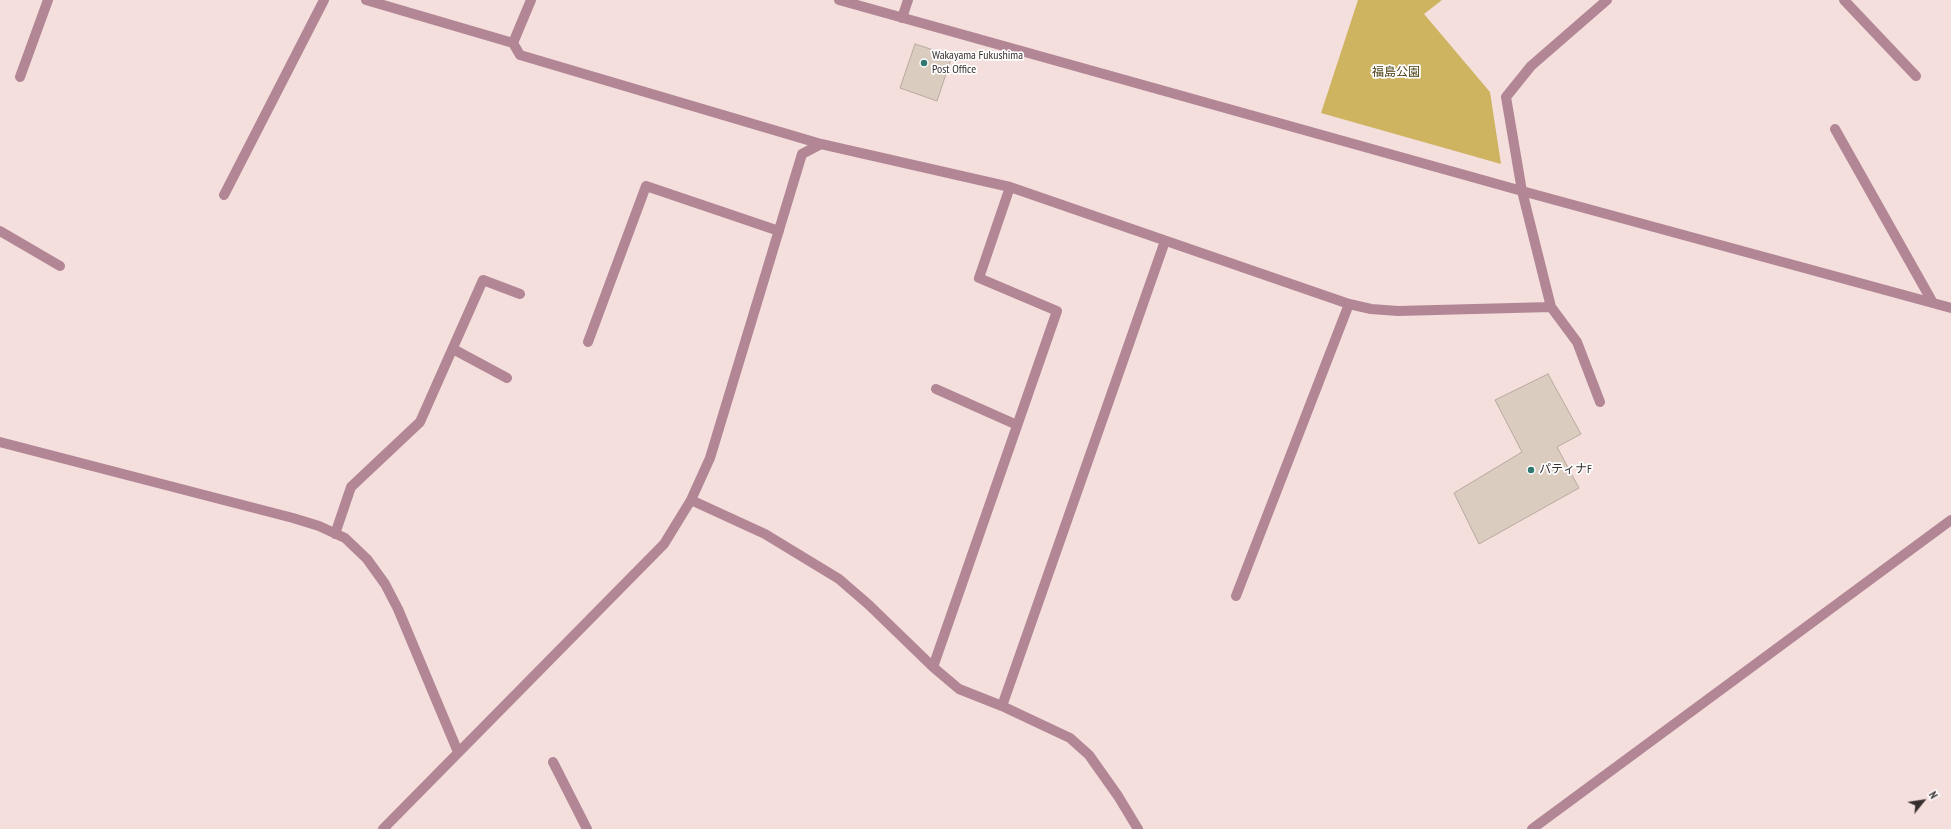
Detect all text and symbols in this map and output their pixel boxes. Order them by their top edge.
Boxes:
place label: Wakayama Fukushima Post Office [932,49,1023,77]
marker: Wakayama Fukushima Post Office [919,58,929,68]
park label: 福島公園 [1372,66,1420,80]
place label: パティナF [1539,463,1592,477]
marker: パティナF [1526,465,1536,475]
north arrow [1903,781,1943,821]
text: N [1926,789,1941,801]

